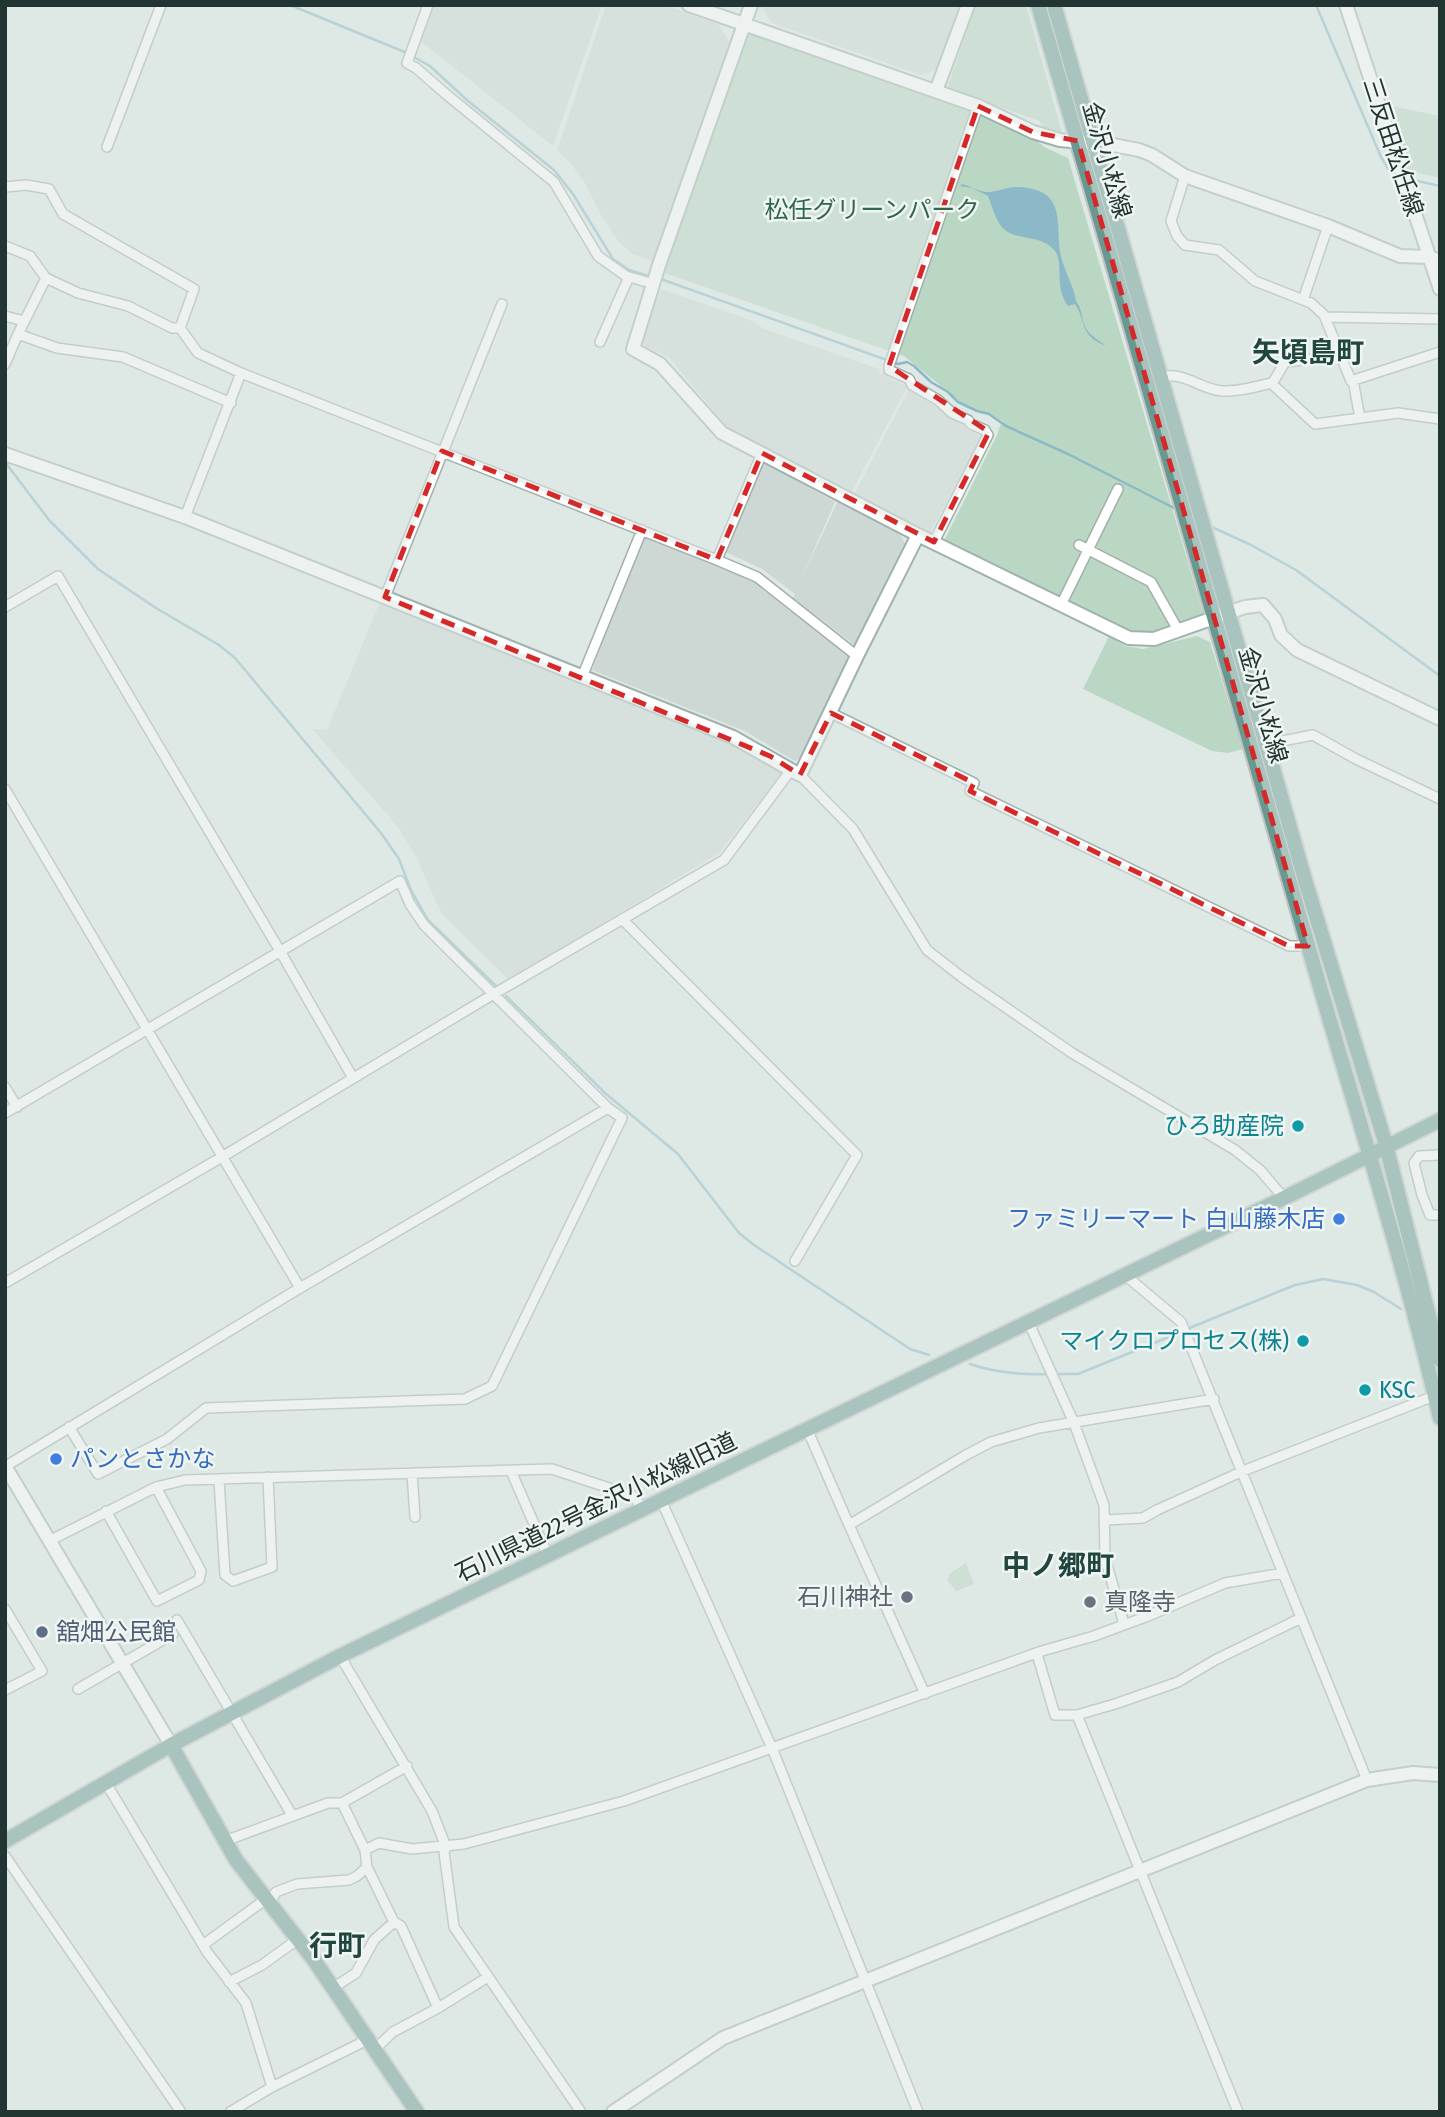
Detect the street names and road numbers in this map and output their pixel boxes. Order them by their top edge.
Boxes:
street label: 三反田松任線 [1357,74,1429,220]
street label: 金沢小松線 [1077,98,1137,222]
street label: 金沢小松線 [1233,643,1293,767]
street label: 石川県道22号金沢小松線旧道 [451,1427,741,1587]

